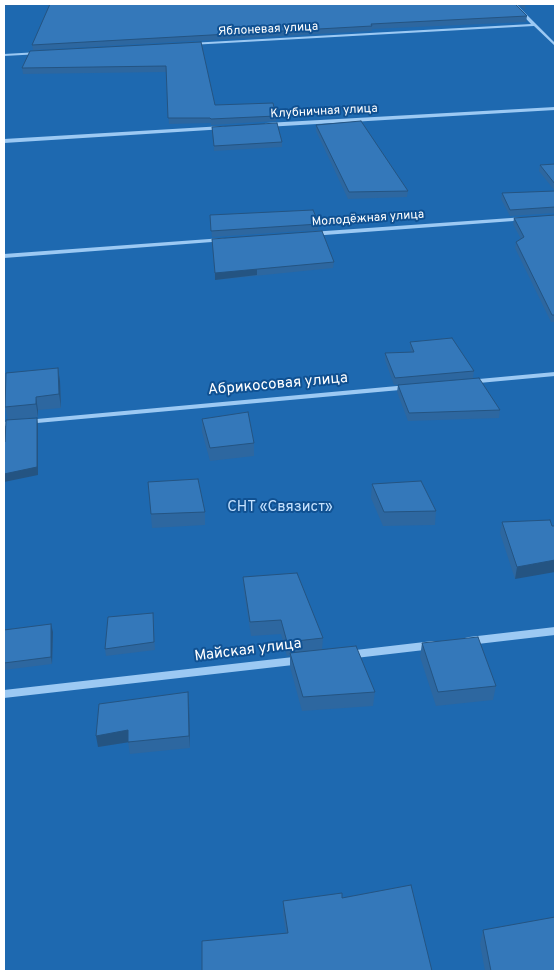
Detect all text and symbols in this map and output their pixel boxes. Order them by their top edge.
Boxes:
street label: Яблоневая улица [218,20,318,40]
street label: Клубничная улица [270,102,378,122]
street label: Молодёжная улица [311,208,425,230]
street label: Абрикосовая улица [207,370,349,400]
park label: СНТ «Связист» [227,499,333,517]
street label: Майская улица [193,636,303,666]

